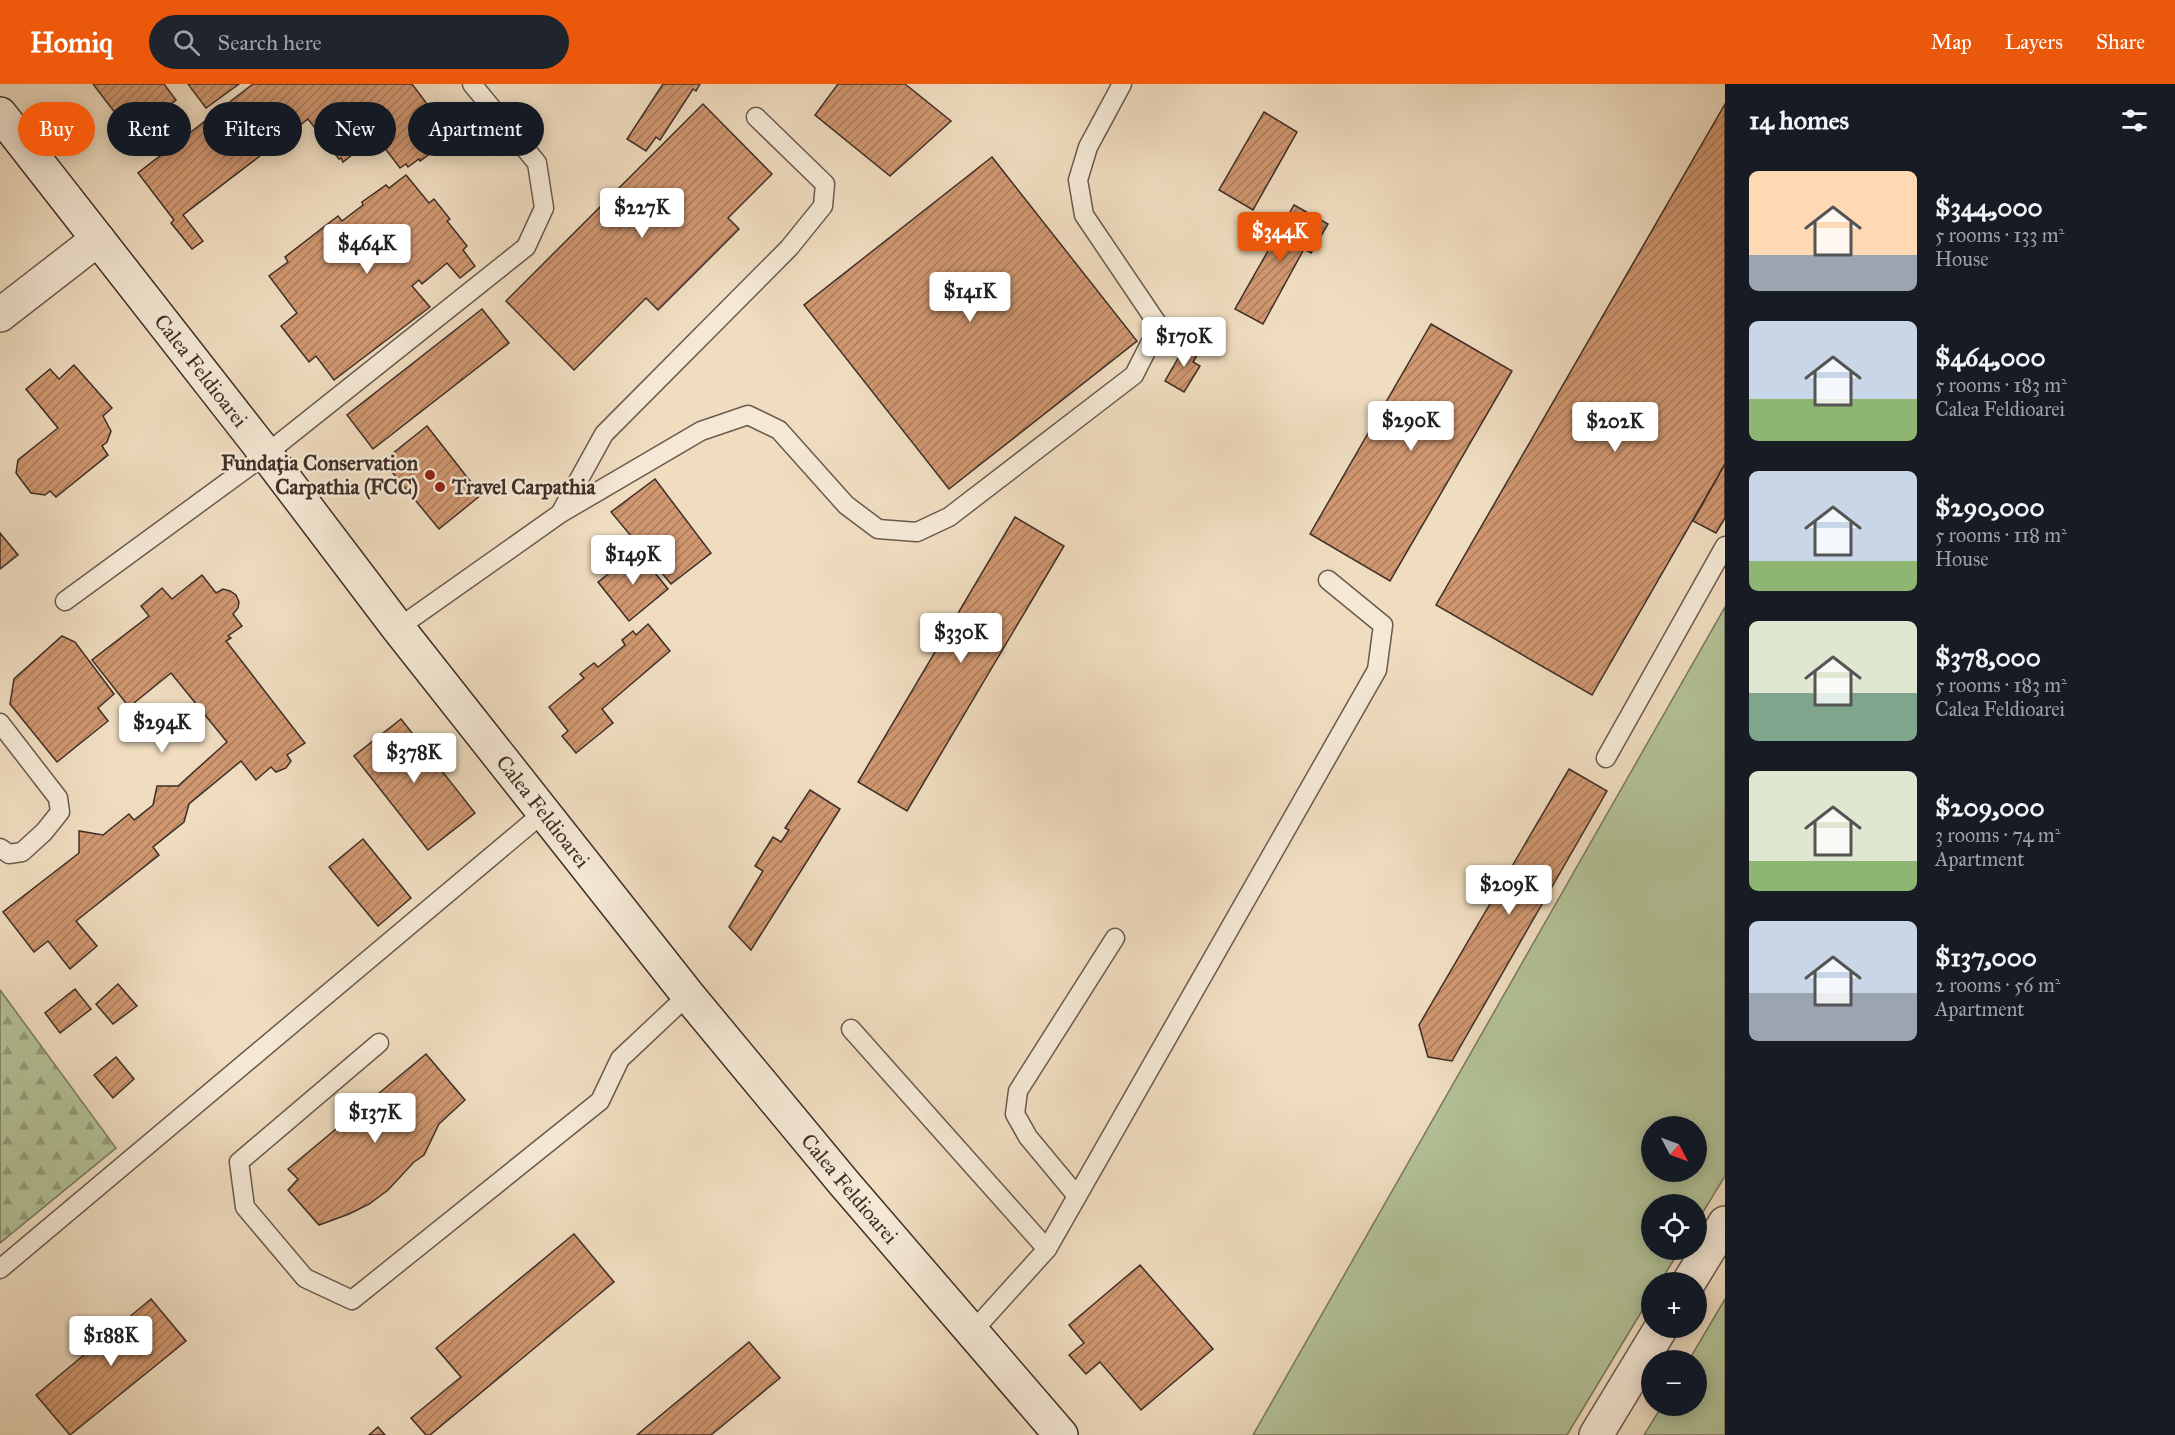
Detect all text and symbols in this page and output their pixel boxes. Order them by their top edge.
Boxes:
search box [149,15,569,69]
text: Homiq [30,25,113,60]
icon: search [170,26,203,59]
text: Search here [218,29,322,56]
text: Map [1931,29,1972,55]
text: Layers [2005,29,2063,55]
text: Share [2096,29,2145,55]
chip: Buy [18,102,95,156]
chip: Rent [107,102,191,156]
chip: Filters [203,102,302,156]
chip: New [314,102,396,156]
chip: Apartment [408,102,544,156]
text: 14 homes [1749,104,1849,136]
icon: filters [2118,104,2151,137]
pin: $227K [600,188,684,239]
text: $344,000 [1935,191,2043,223]
text: $227K [614,195,670,219]
icon: home [1797,195,1869,267]
pin: $344K [1238,212,1322,263]
text: $344K [1252,219,1308,243]
text: 5 rooms · 133 m² [1935,223,2064,247]
pin: $464K [325,224,409,275]
text: $464K [338,231,396,255]
text: House [1935,247,1989,271]
pin: $141K [928,272,1012,323]
text: $141K [943,279,997,303]
street label: Calea Feldioarei [149,309,253,433]
pin: $170K [1142,317,1226,368]
text: $170K [1156,324,1212,348]
text: $464,000 [1935,341,2046,373]
icon: home [1797,345,1869,417]
text: 5 rooms · 183 m² [1935,373,2067,397]
text: Calea Feldioarei [1935,397,2065,421]
pin: $290K [1369,401,1453,452]
pin: $202K [1573,402,1657,453]
text: $290K [1382,408,1440,432]
text: $202K [1586,409,1644,433]
place label: Fundația Conservation Carpathia (FCC) [221,450,419,500]
marker: Fundația Conservation Carpathia (FCC) [423,468,437,482]
place label: Travel Carpathia [451,474,597,500]
marker: Travel Carpathia [433,480,447,494]
text: $290,000 [1935,491,2045,523]
icon: home [1797,495,1869,567]
text: 5 rooms · 118 m² [1935,523,2067,547]
pin: $149K [591,535,675,586]
text: $149K [605,542,661,566]
text: House [1935,547,1989,571]
pin: $330K [919,613,1003,664]
text: $330K [934,620,988,644]
text: $378,000 [1935,641,2041,673]
icon: home [1797,645,1869,717]
text: 5 rooms · 183 m² [1935,673,2067,697]
text: Calea Feldioarei [1935,697,2065,721]
pin: $294K [120,703,204,754]
text: $294K [133,710,191,734]
pin: $378K [372,733,456,784]
text: $378K [386,740,442,764]
street label: Calea Feldioarei [490,750,596,873]
text: $209,000 [1935,791,2045,823]
icon: home [1797,795,1869,867]
text: 3 rooms · 74 m² [1935,823,2060,847]
text: Apartment [1935,847,2024,871]
pin: $209K [1467,865,1551,916]
text: $209K [1480,872,1538,896]
text: $137,000 [1935,941,2037,973]
icon: home [1797,945,1869,1017]
text: 2 rooms · 56 m² [1935,973,2061,997]
text: Apartment [1935,997,2024,1021]
pin: $137K [333,1093,417,1144]
text: $137K [349,1100,401,1124]
north arrow [1641,1116,1707,1182]
map controls [1641,1116,1707,1416]
street label: Calea Feldioarei [795,1128,904,1249]
button: locate [1641,1194,1707,1260]
button: + [1641,1272,1707,1338]
pin: $188K [69,1316,153,1367]
text: $188K [83,1323,139,1347]
button: − [1641,1350,1707,1416]

